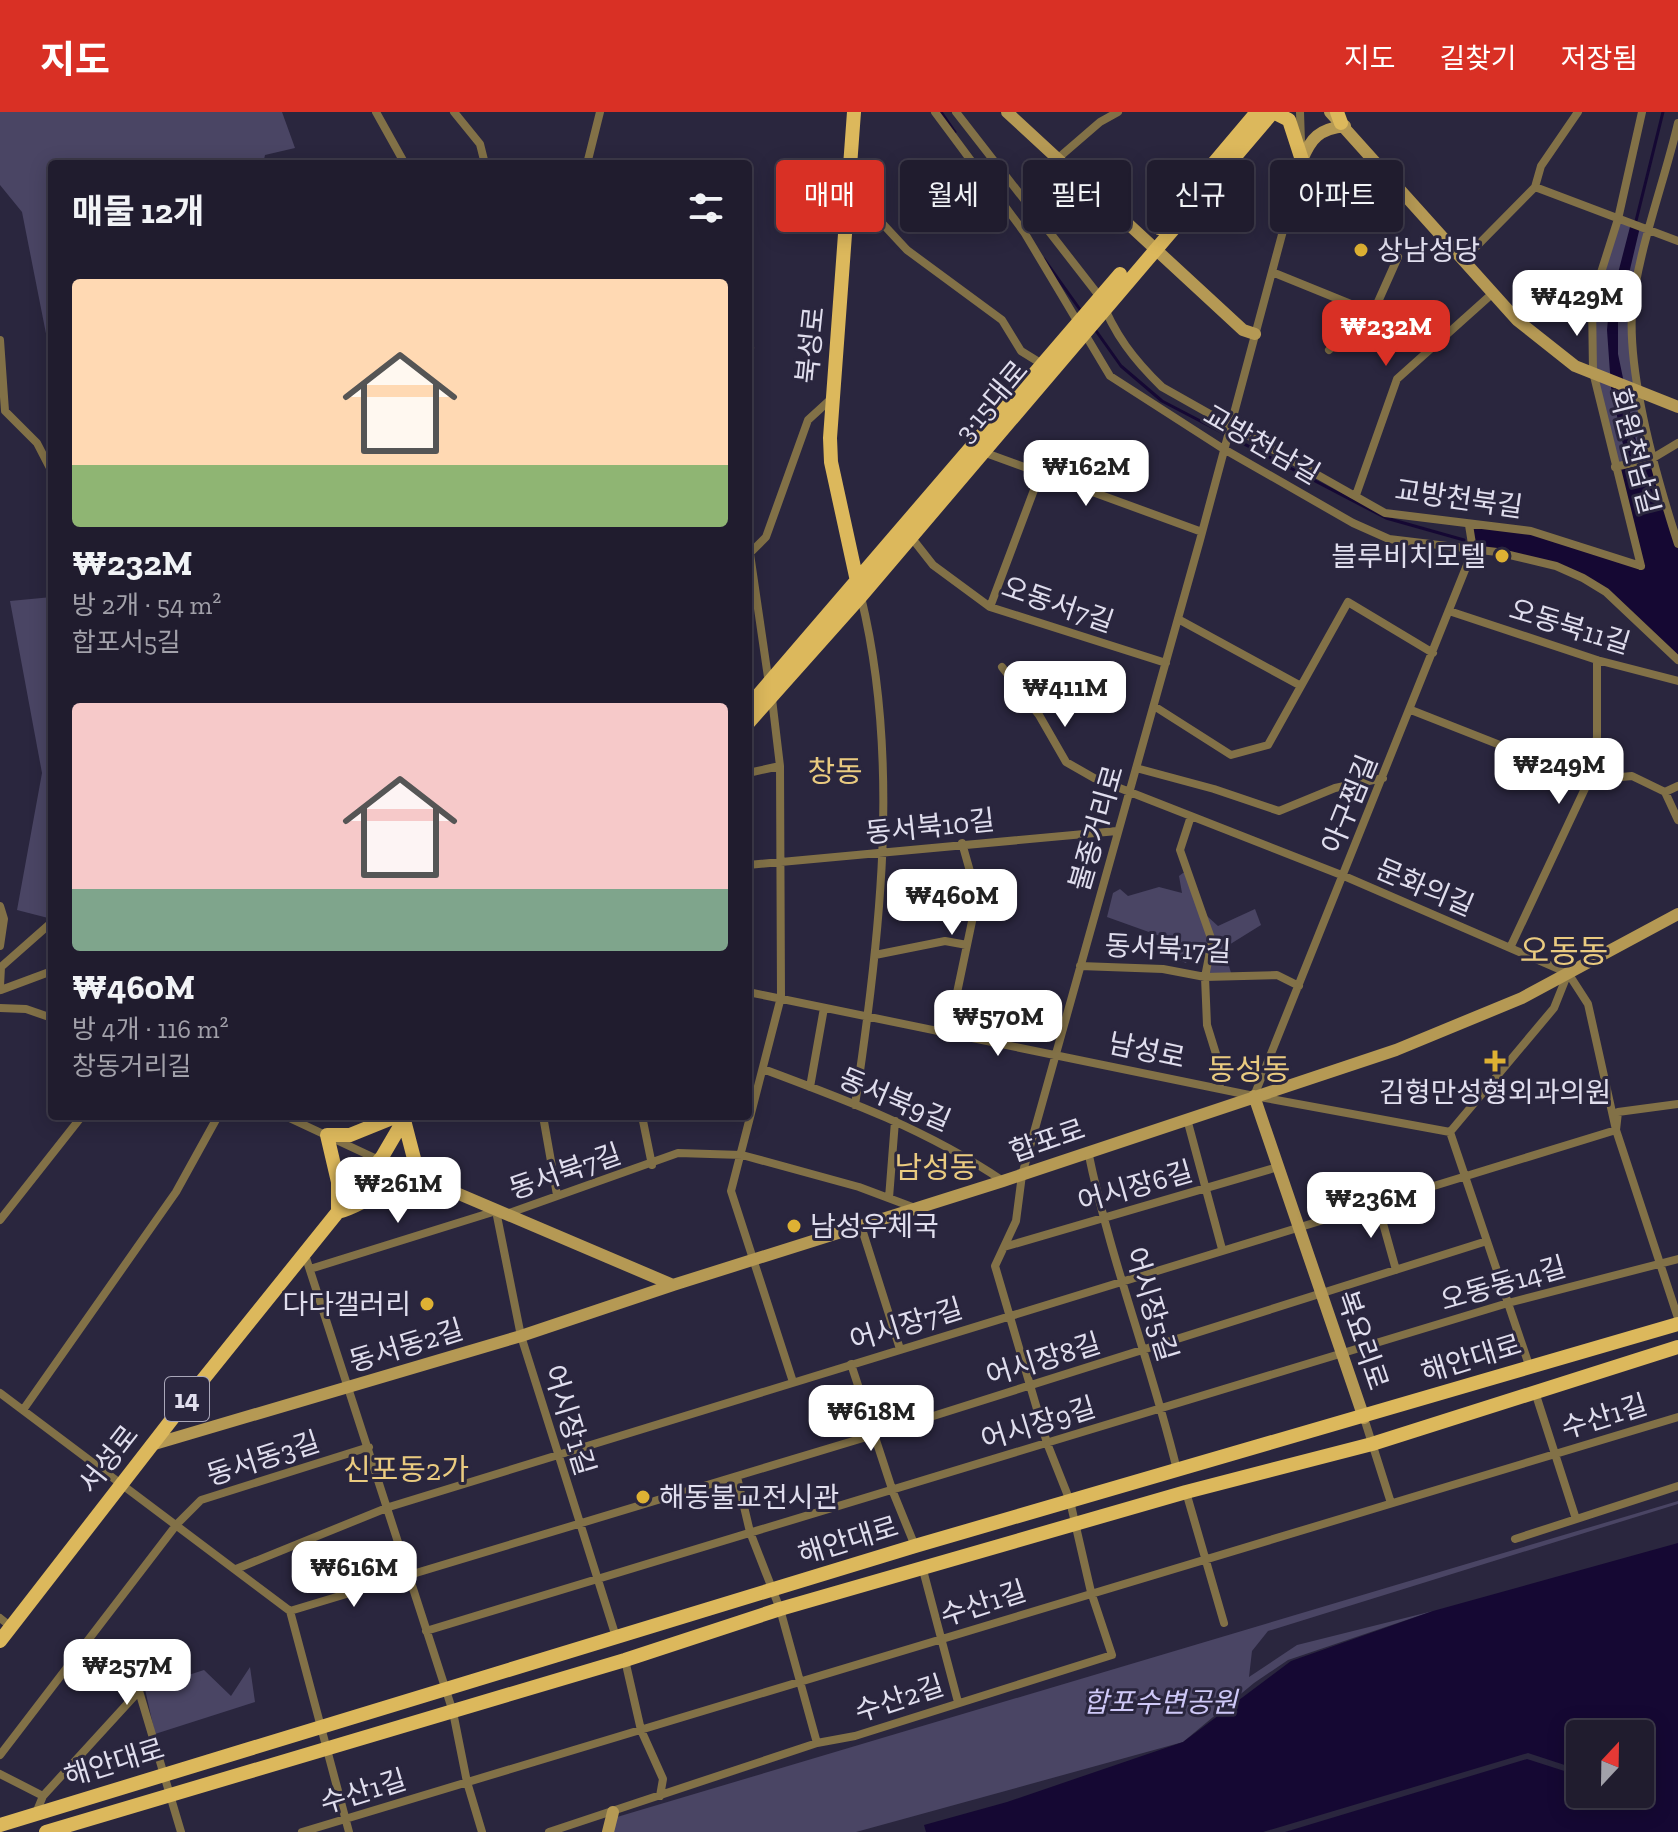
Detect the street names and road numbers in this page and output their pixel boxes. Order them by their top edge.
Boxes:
street label: 북성로 [790,305,831,385]
street label: 3·15대로 [948,354,1035,449]
street label: 회원천남길 [1603,385,1666,518]
street label: 교방천남길 [1198,398,1326,491]
street label: 교방천북길 [1393,473,1525,524]
street label: 오동서7길 [998,570,1118,639]
street label: 오동북11길 [1505,592,1634,660]
street label: 아구찜길 [1315,750,1384,858]
street label: 불종거리로 [1063,762,1130,895]
street label: 동서북10길 [864,803,996,850]
street label: 문화의길 [1371,852,1479,923]
street label: 동서북17길 [1104,929,1232,968]
street label: 남성로 [1106,1026,1188,1075]
street label: 동서북9길 [834,1061,956,1138]
street label: 합포로 [1005,1112,1089,1169]
street label: 동서북7길 [505,1137,625,1206]
street label: 어시장6길 [1074,1154,1196,1219]
street label: 어시장5길 [1119,1243,1184,1365]
street label: 오동동14길 [1437,1250,1570,1317]
street label: 복요리로 [1330,1286,1395,1394]
street label: 어시장7길 [846,1292,967,1357]
street label: 동서동2길 [345,1313,467,1378]
street label: 어시장8길 [982,1326,1104,1393]
street label: 해안대로 [1417,1328,1525,1389]
street label: 어시장1길 [537,1361,602,1479]
road number: 14 [165,1377,209,1421]
street label: 수산1길 [1557,1388,1651,1445]
street label: 어시장9길 [977,1390,1099,1456]
street label: 서성로 [72,1419,145,1500]
street label: 동서동3길 [203,1425,324,1492]
street label: 해안대로 [794,1510,902,1571]
street label: 수산1길 [936,1574,1030,1633]
street label: 수산2길 [850,1669,948,1728]
street label: 해안대로 [60,1732,168,1793]
street label: 수산1길 [316,1763,410,1820]

